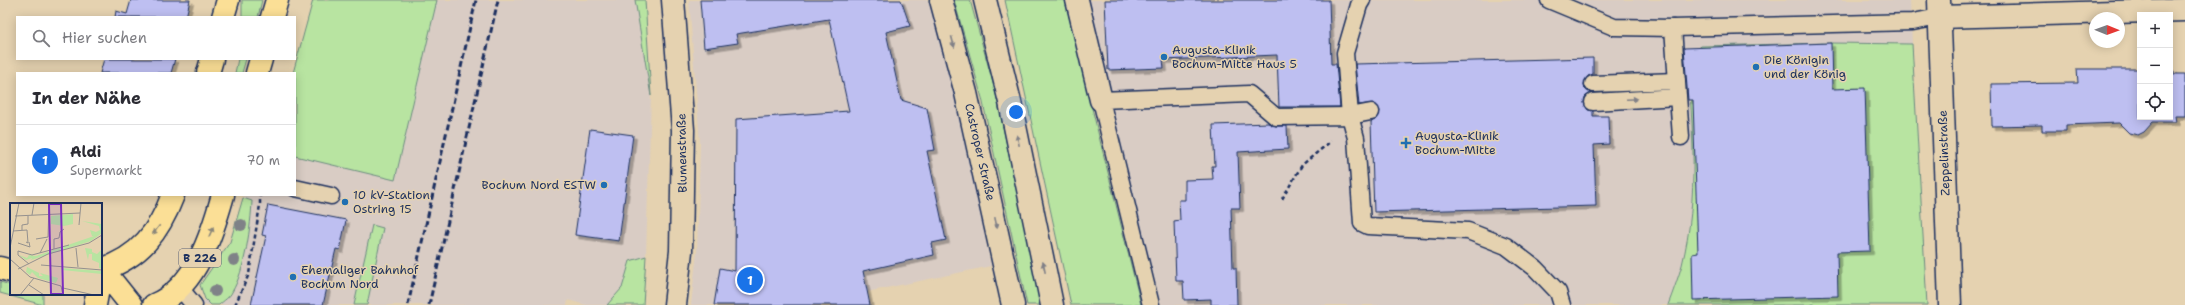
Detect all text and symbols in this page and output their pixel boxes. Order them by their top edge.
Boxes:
north arrow [2089,12,2125,48]
map controls [2137,12,2173,120]
button: + [2137,12,2173,48]
search box [16,16,296,60]
icon: search [30,27,52,49]
text: Hier suchen [62,28,147,48]
one-way arrow [950,35,956,48]
place label: Augusta-Klinik Bochum-Mitte Haus 5 [1172,42,1297,72]
button: − [2137,48,2173,84]
marker: Augusta-Klinik Bochum-Mitte Haus 5 [1159,52,1169,62]
place label: Die Königin und der König [1764,52,1846,82]
marker: Die Königin und der König [1751,62,1761,72]
button: locate [2137,84,2173,120]
text: In der Nähe [32,87,141,109]
one-way arrow [1626,96,1638,103]
street label: Castroper Straße [961,102,999,203]
your location [1006,102,1026,122]
street label: Zeppelinstraße [1935,110,1953,196]
street label: Blumenstraße [673,113,691,193]
place label: Augusta-Klinik Bochum-Mitte [1415,128,1499,158]
one-way arrow [1014,133,1020,146]
marker: Augusta-Klinik Bochum-Mitte [1400,137,1412,149]
text: Aldi [70,142,101,162]
text: 1 [42,152,48,169]
text: 70 m [246,152,280,169]
text: Supermarkt [70,162,142,179]
place label: Bochum Nord ESTW [482,177,596,193]
marker: Bochum Nord ESTW [599,180,609,190]
place label: 10 kV-Station Ostring 15 [353,187,430,217]
marker: 10 kV-Station Ostring 15 [340,197,350,207]
inset map [10,203,102,295]
one-way arrow [993,216,999,229]
one-way arrow [152,224,160,235]
one-way arrow [208,227,214,238]
road number: B 226 [179,249,221,267]
one-way arrow [1041,261,1047,273]
place label: Ehemaliger Bahnhof Bochum Nord [301,262,419,292]
pin: 1 [737,265,763,295]
marker: Ehemaliger Bahnhof Bochum Nord [288,272,298,282]

